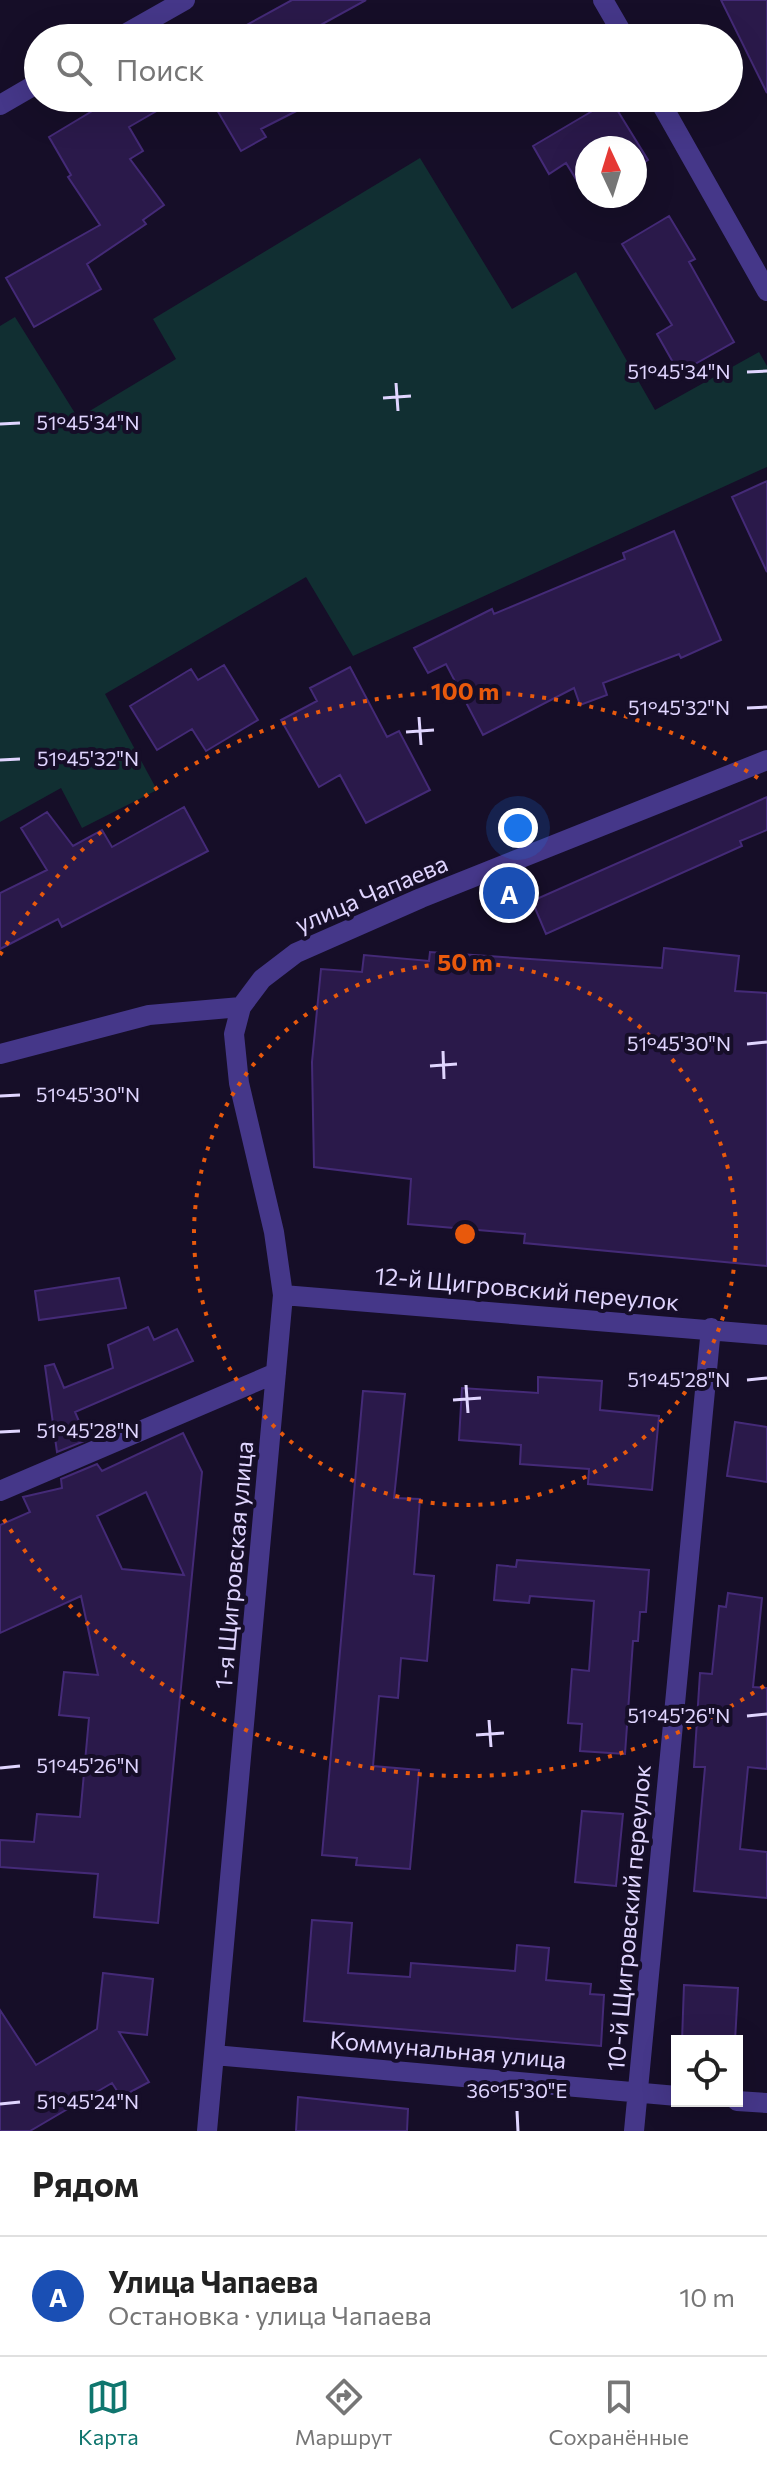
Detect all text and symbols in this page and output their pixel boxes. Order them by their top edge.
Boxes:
search box [24,24,743,112]
icon: search [52,46,96,90]
text: Поиск [116,50,204,87]
north arrow [575,136,647,208]
text: 51°45'34"N [627,359,731,383]
text: 51°45'34"N [36,410,140,434]
text: 100 m [431,676,499,705]
text: 51°45'32"N [628,695,730,719]
text: 51°45'32"N [37,746,139,770]
your location [498,808,538,848]
street label: улица Чапаева [290,848,452,938]
pin: A [483,863,535,923]
text: 50 m [437,947,493,976]
text: 51°45'30"N [627,1031,731,1055]
text: 51°45'30"N [36,1082,140,1106]
centre of rings [451,1220,479,1248]
street label: 12-й Щигровский переулок [374,1260,681,1316]
text: 51°45'28"N [628,1367,730,1391]
text: 51°45'28"N [37,1418,139,1442]
street label: 1-я Щигровская улица [208,1440,258,1690]
text: 51°45'26"N [628,1703,730,1727]
text: 51°45'26"N [37,1753,139,1777]
street label: 10-й Щигровский переулок [600,1763,656,2073]
street label: Коммунальная улица [329,2024,567,2074]
map controls [671,2035,743,2107]
button: locate [671,2035,743,2107]
text: 36°15'30"E [467,2078,567,2102]
text: 51°45'24"N [37,2089,139,2113]
text: Рядом [32,2162,139,2204]
text: Улица Чапаева [108,2262,318,2299]
text: A [49,2281,67,2312]
text: 10 m [679,2281,735,2312]
text: Остановка · улица Чапаева [108,2299,432,2330]
tab: Карта [78,2375,139,2450]
tab: Маршрут [295,2375,392,2450]
tab: Сохранённые [549,2375,689,2450]

